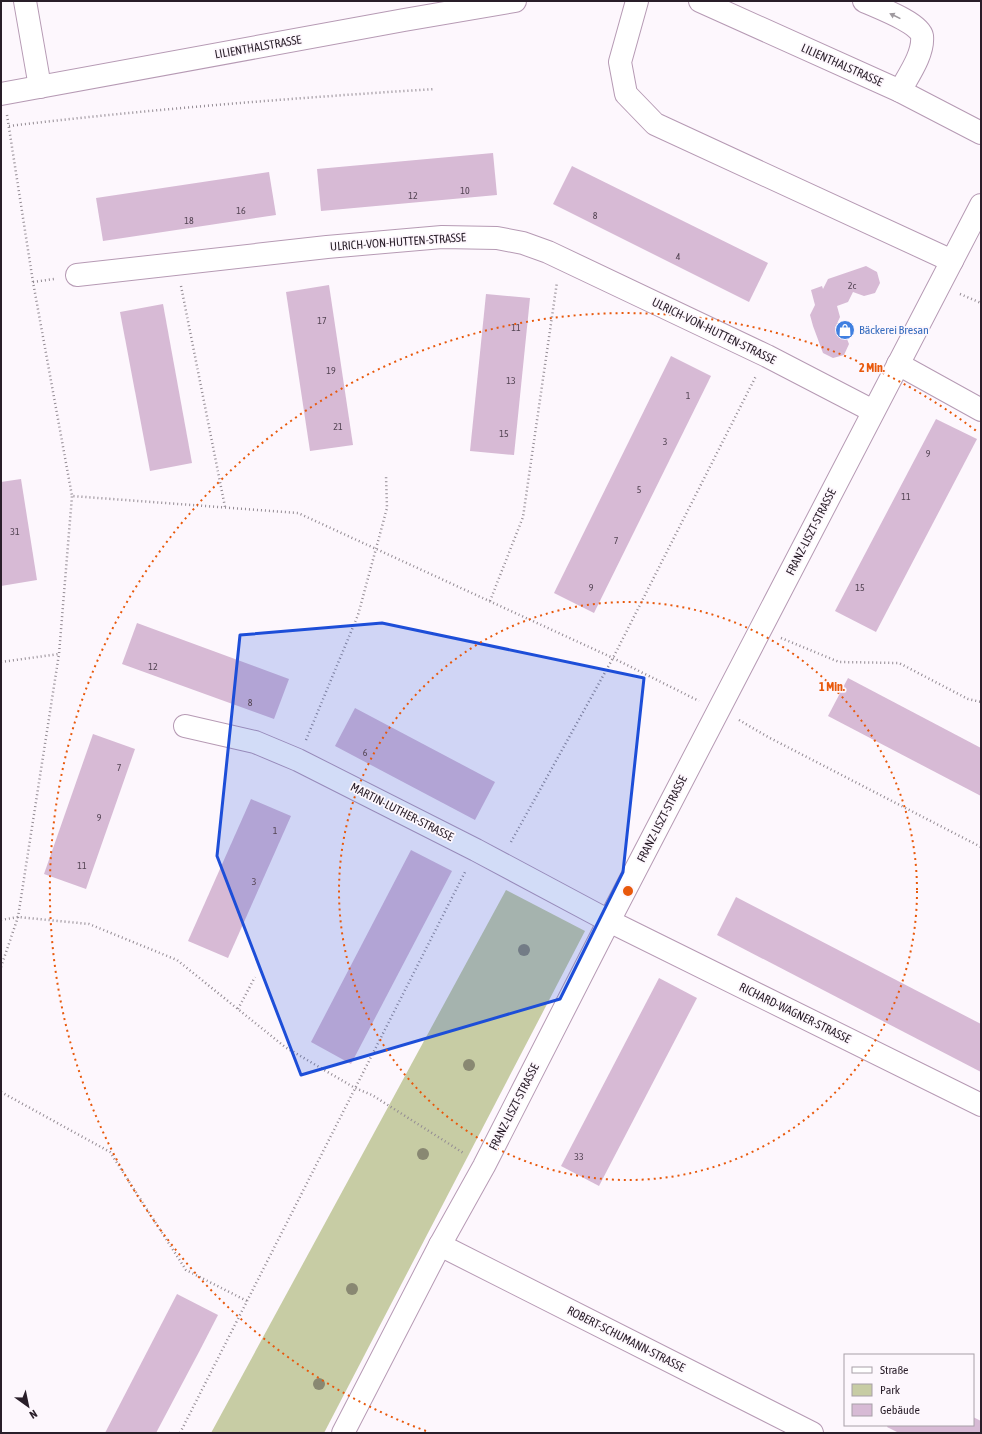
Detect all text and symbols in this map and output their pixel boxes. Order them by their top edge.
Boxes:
one-way arrow [890,13,901,19]
street label: LILIENTHALSTRASSE [214,32,302,62]
street label: LILIENTHALSTRASSE [799,41,885,89]
house number: 10 [460,185,470,196]
house number: 12 [408,190,418,201]
house number: 16 [236,205,246,216]
house number: 8 [593,210,598,221]
house number: 18 [184,215,194,226]
street label: ULRICH-VON-HUTTEN-STRASSE [330,230,466,254]
house number: 4 [676,251,681,262]
house number: 2c [848,280,856,291]
street label: ULRICH-VON-HUTTEN-STRASSE [650,295,778,367]
house number: 17 [317,315,327,326]
shop icon: Bäckerei Bresan [834,319,856,341]
house number: 11 [511,322,521,333]
place label: Bäckerei Bresan [859,323,929,337]
text: 2 Min. [859,361,885,375]
house number: 19 [326,365,336,376]
house number: 13 [506,375,516,386]
house number: 1 [686,390,691,401]
house number: 21 [333,421,343,432]
house number: 15 [499,428,509,439]
house number: 3 [663,436,668,447]
house number: 9 [926,448,931,459]
house number: 5 [637,484,642,495]
street label: FRANZ-LISZT-STRASSE [783,486,839,578]
house number: 11 [901,491,911,502]
house number: 31 [10,526,20,537]
house number: 7 [614,535,619,546]
house number: 9 [589,582,594,593]
house number: 15 [855,582,865,593]
house number: 12 [148,661,158,672]
text: 1 Min. [819,680,845,694]
house number: 8 [248,697,253,708]
house number: 6 [363,747,368,758]
house number: 7 [117,762,122,773]
street label: FRANZ-LISZT-STRASSE [634,773,690,865]
street label: MARTIN-LUTHER-STRASSE [348,780,456,844]
house number: 9 [97,812,102,823]
house number: 1 [273,825,278,836]
house number: 11 [77,860,87,871]
house number: 3 [252,876,257,887]
centre of rings [621,884,635,898]
street label: RICHARD-WAGNER-STRASSE [737,980,853,1046]
street label: FRANZ-LISZT-STRASSE [486,1061,542,1153]
house number: 33 [574,1151,584,1162]
street label: ROBERT-SCHUMANN-STRASSE [565,1303,687,1375]
legend [844,1354,974,1426]
text: Straße [880,1363,908,1377]
text: Park [880,1383,901,1397]
north arrow [8,1386,48,1426]
text: Gebäude [880,1403,920,1417]
text: N [27,1408,39,1421]

